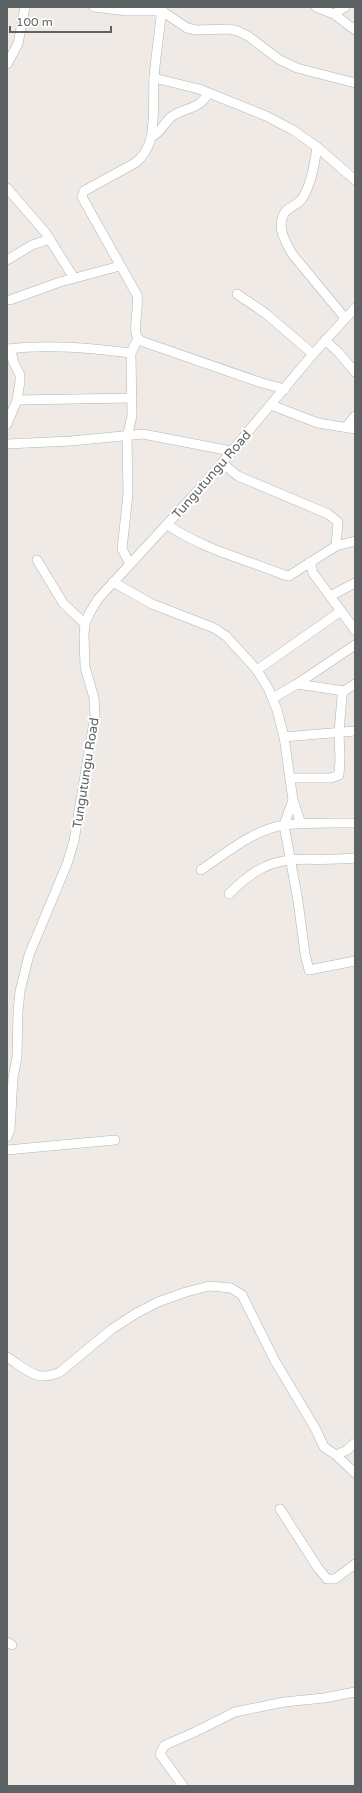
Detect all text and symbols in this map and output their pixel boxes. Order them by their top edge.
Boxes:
scale bar [10,8,111,34]
text: 100 m [16,15,53,29]
street label: Tungutungu Road [169,427,255,522]
street label: Tungutungu Road [69,717,103,830]

